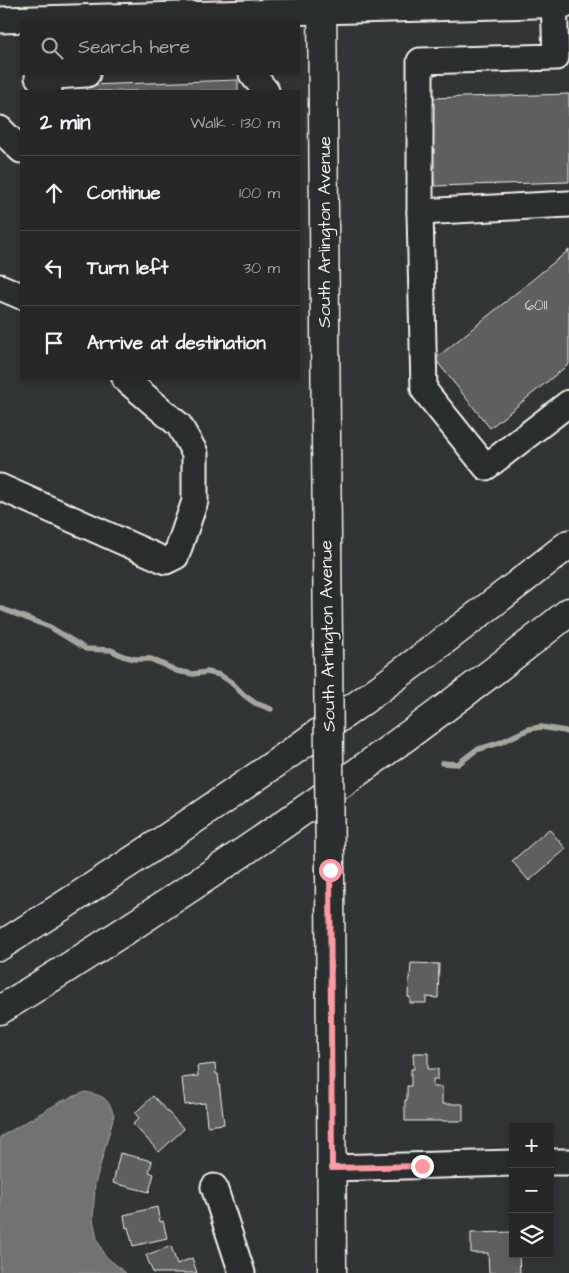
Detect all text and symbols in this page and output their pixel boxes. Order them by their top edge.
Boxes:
search box [20,20,300,75]
icon: search [38,34,66,62]
text: Search here [78,34,190,61]
text: 2 min [40,108,90,137]
text: Walk · 130 m [190,112,280,134]
street label: South Arlington Avenue [312,136,338,328]
icon: ahead [40,179,68,207]
text: Continue [87,180,161,207]
text: 100 m [239,182,280,204]
icon: left [40,254,68,282]
text: Turn left [87,255,168,282]
text: 30 m [243,257,280,279]
house number: 6011 [525,295,547,316]
icon: arrive [40,329,68,357]
text: Arrive at destination [87,330,266,357]
street label: South Arlington Avenue [313,540,343,732]
route start [319,859,342,882]
map controls [509,1123,554,1258]
button: + [509,1123,554,1168]
route end [411,1155,434,1178]
button: − [509,1168,554,1213]
button: layers [509,1213,554,1258]

